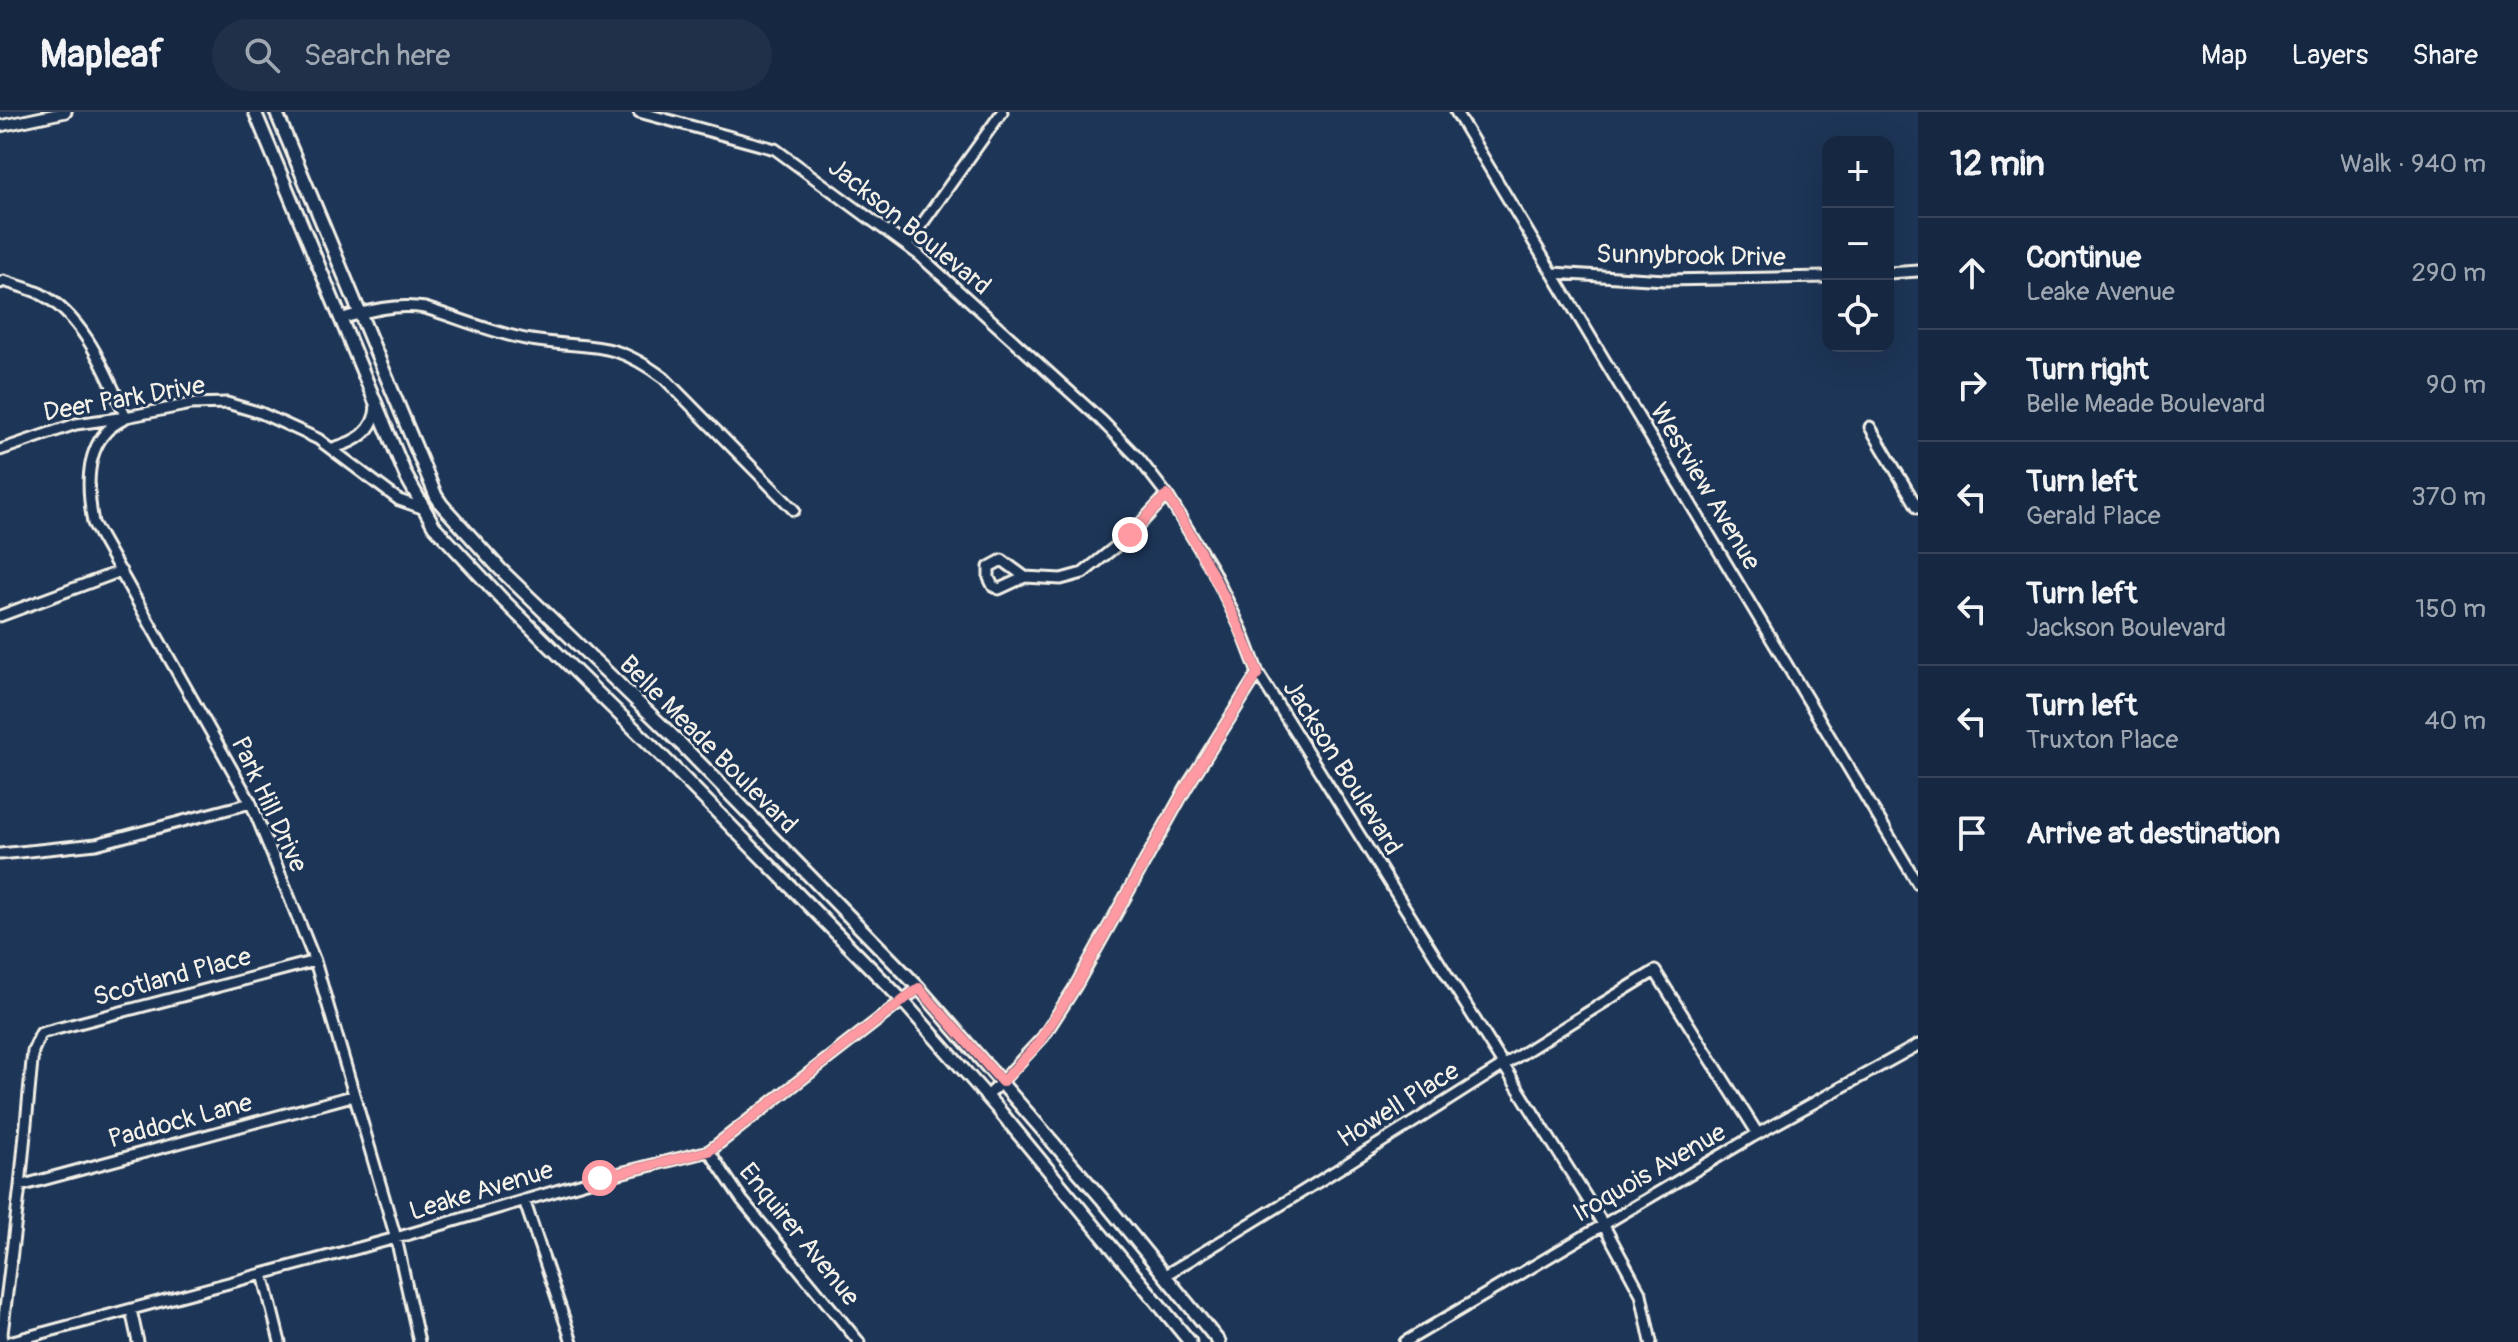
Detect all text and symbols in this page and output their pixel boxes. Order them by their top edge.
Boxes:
search box [212,19,772,91]
text: Mapleaf [40,31,164,79]
icon: search [240,33,284,77]
text: Search here [304,37,450,74]
text: Map [2201,38,2247,73]
text: Layers [2291,38,2368,73]
text: Share [2412,38,2478,73]
map controls [1822,136,1894,352]
button: + [1822,136,1894,208]
text: 12 min [1950,143,2045,186]
text: Walk · 940 m [2340,148,2486,180]
street label: Jackson Boulevard [821,151,997,302]
button: − [1822,208,1894,280]
street label: Sunnybrook Drive [1596,238,1786,274]
text: Continue [2026,239,2141,276]
icon: ahead [1950,251,1994,295]
text: 290 m [2412,257,2486,289]
text: Leake Avenue [2026,276,2175,308]
button: locate [1822,280,1894,352]
text: Turn right [2026,351,2149,388]
icon: right [1950,363,1994,407]
street label: Deer Park Drive [41,369,208,429]
text: 90 m [2426,369,2486,401]
text: Belle Meade Boulevard [2026,388,2266,420]
street label: Westview Avenue [1643,397,1768,576]
text: Turn left [2026,463,2137,500]
icon: left [1950,475,1994,519]
text: 370 m [2411,481,2486,513]
text: Gerald Place [2026,500,2161,532]
route end [1112,517,1148,553]
text: Turn left [2026,575,2137,612]
icon: left [1950,587,1994,631]
text: 150 m [2415,593,2486,625]
text: Jackson Boulevard [2026,612,2226,644]
street label: Belle Meade Boulevard [612,649,804,841]
street label: Jackson Boulevard [1276,674,1409,861]
text: Turn left [2026,687,2137,724]
icon: left [1950,699,1994,743]
text: 40 m [2424,705,2486,737]
text: Truxton Place [2026,724,2178,756]
street label: Park Hill Drive [224,732,314,877]
icon: arrive [1950,811,1994,855]
text: Arrive at destination [2026,815,2280,852]
street label: Scotland Place [90,940,255,1013]
street label: Howell Place [1332,1055,1465,1155]
street label: Paddock Lane [105,1086,256,1156]
street label: Iroquois Avenue [1567,1116,1732,1229]
street label: Leake Avenue [405,1154,557,1228]
street label: Enquirer Avenue [732,1157,867,1313]
route start [582,1160,618,1196]

